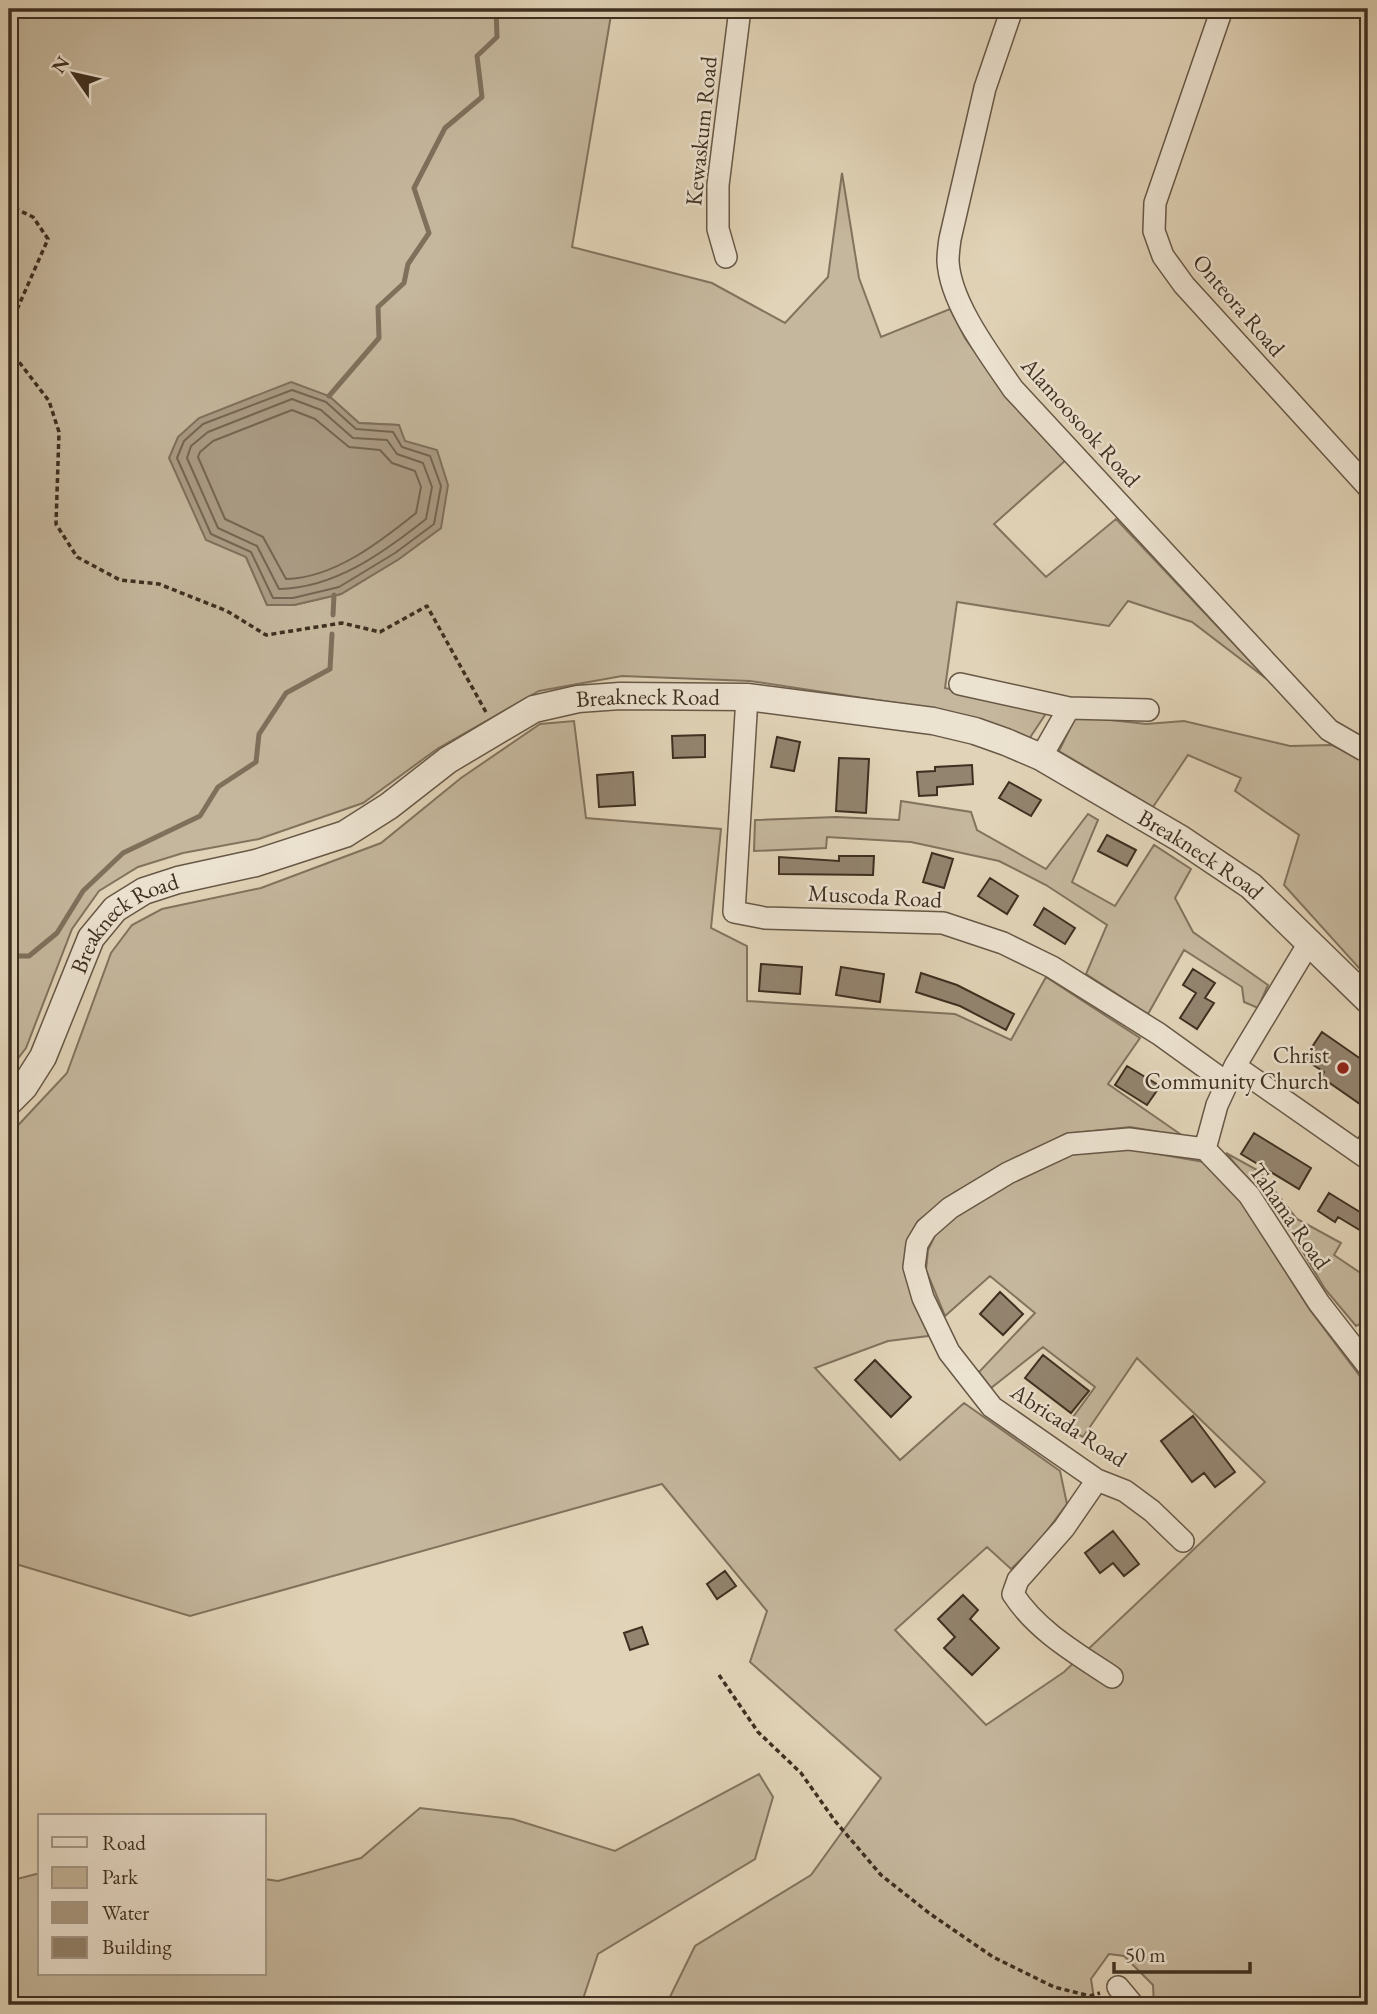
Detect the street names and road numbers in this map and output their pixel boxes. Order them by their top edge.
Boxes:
street label: Kewaskum Road [678,54,724,207]
street label: Onteora Road [1186,247,1292,363]
street label: Alamoosook Road [1014,350,1147,493]
street label: Breakneck Road [575,681,720,714]
street label: Breakneck Road [1133,802,1271,906]
street label: Breakneck Road [63,866,182,978]
street label: Muscoda Road [807,878,943,915]
street label: Tahama Road [1242,1157,1338,1275]
street label: Abricada Road [1004,1376,1133,1474]

